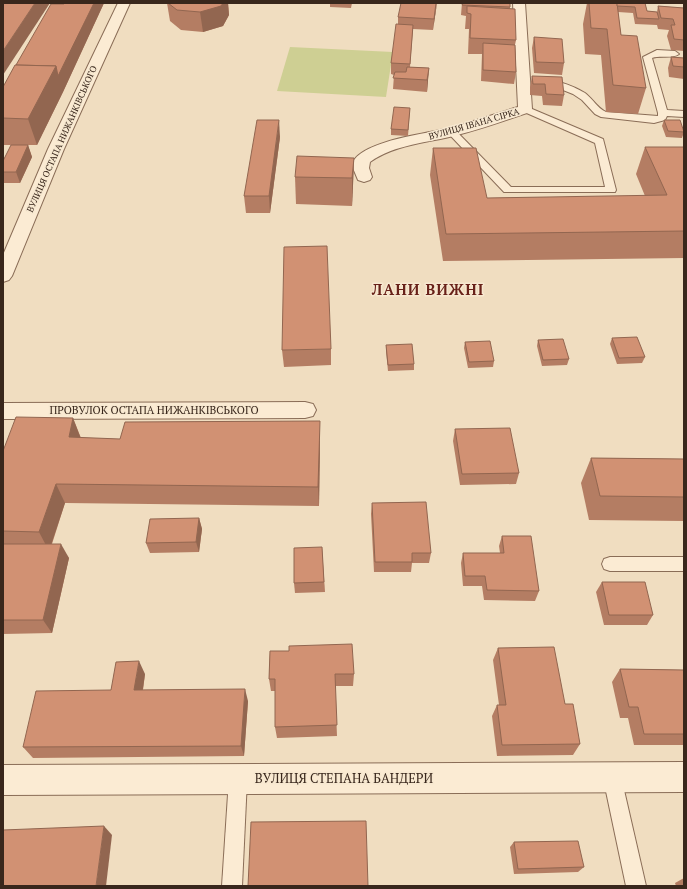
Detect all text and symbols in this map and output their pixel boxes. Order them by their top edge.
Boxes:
street label: ВУЛИЦЯ ОСТАПА НИЖАНКІВСЬКОГО [24,63,100,214]
street label: ВУЛИЦЯ ІВАНА СІРКА [427,105,522,143]
district label: ЛАНИ ВИЖНІ [371,279,484,299]
street label: ПРОВУЛОК ОСТАПА НИЖАНКІВСЬКОГО [49,403,259,417]
street label: ВУЛИЦЯ СТЕПАНА БАНДЕРИ [255,769,434,787]

